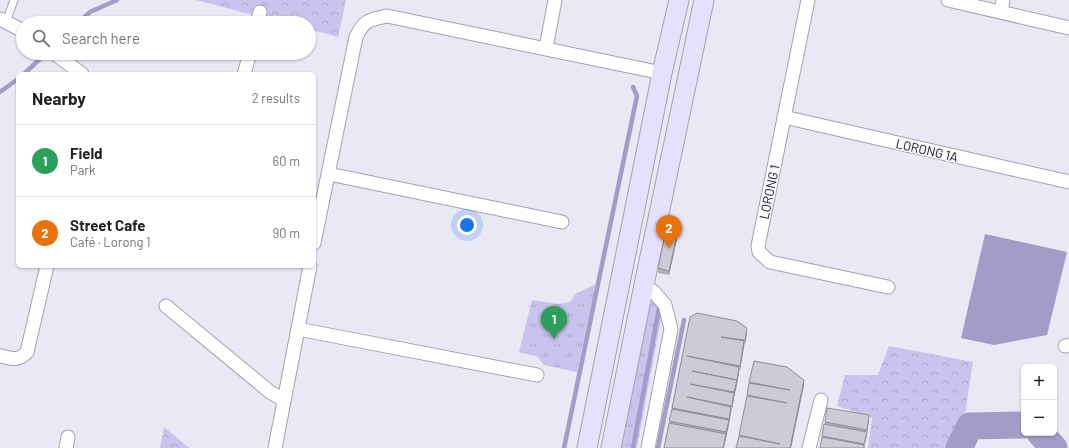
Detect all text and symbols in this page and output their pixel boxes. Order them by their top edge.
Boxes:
search box [16,16,316,60]
icon: search [30,27,52,49]
text: Search here [62,29,140,47]
text: Nearby [32,88,86,108]
text: 2 results [252,90,300,106]
street label: LORONG 1A [894,135,960,165]
text: Field [70,144,103,162]
text: 1 [43,153,47,169]
text: 60 m [273,153,300,169]
text: Park [70,162,96,178]
street label: LORONG 1 [755,163,783,221]
your location [457,215,477,235]
pin: 2 [656,215,682,248]
text: Street Cafe [70,216,145,234]
text: 2 [41,225,49,241]
text: 90 m [273,225,300,241]
text: Café · Lorong 1 [70,234,151,250]
pin: 1 [541,306,567,339]
map controls [1021,364,1057,436]
button: + [1021,364,1057,400]
button: − [1021,400,1057,436]

